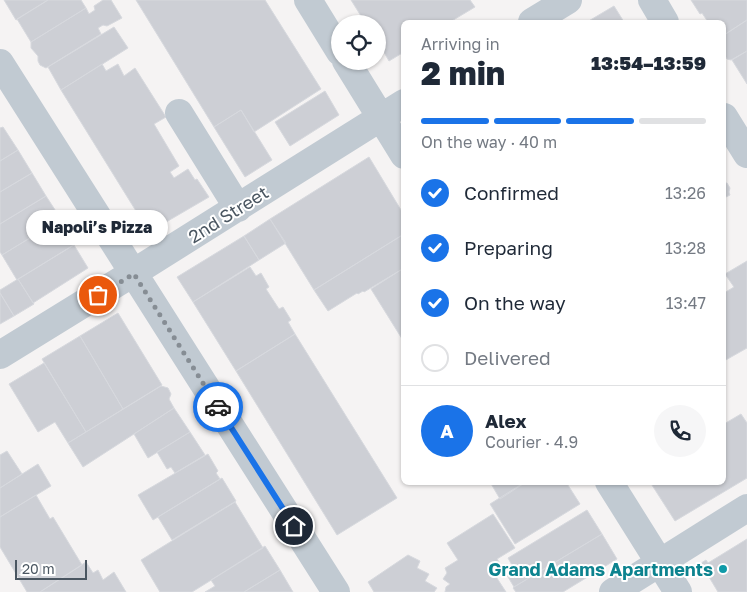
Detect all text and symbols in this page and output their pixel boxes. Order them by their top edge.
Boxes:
map controls [331,15,386,70]
button: locate [331,15,386,70]
text: Arriving in [421,34,500,54]
text: 13:54–13:59 [591,51,706,74]
text: 2 min [421,54,505,92]
text: On the way · 40 m [421,132,557,152]
icon: check [421,179,449,207]
street label: 2nd Street [184,181,272,247]
text: Confirmed [464,181,559,204]
text: 13:26 [665,183,706,203]
callout: Napoli’s Pizza [27,210,169,245]
text: Napoli’s Pizza [42,217,152,237]
icon: check [421,234,449,262]
text: Preparing [464,236,553,259]
text: 13:28 [665,238,706,258]
pin [77,274,119,316]
icon: bag [84,281,112,309]
icon: check [421,289,449,317]
text: On the way [464,291,566,314]
text: 13:47 [666,293,706,313]
text: Delivered [464,346,551,369]
courier [193,382,243,432]
icon: car [204,393,232,421]
button: phone [654,405,706,457]
text: Alex [485,409,526,432]
text: A [440,419,454,442]
text: Courier · 4.9 [485,432,578,452]
pin [273,505,315,547]
icon: home [280,512,308,540]
scale bar [15,557,88,580]
place label: Grand Adams Apartments [488,558,713,580]
text: 20 m [22,560,55,577]
marker: Grand Adams Apartments [717,563,729,575]

